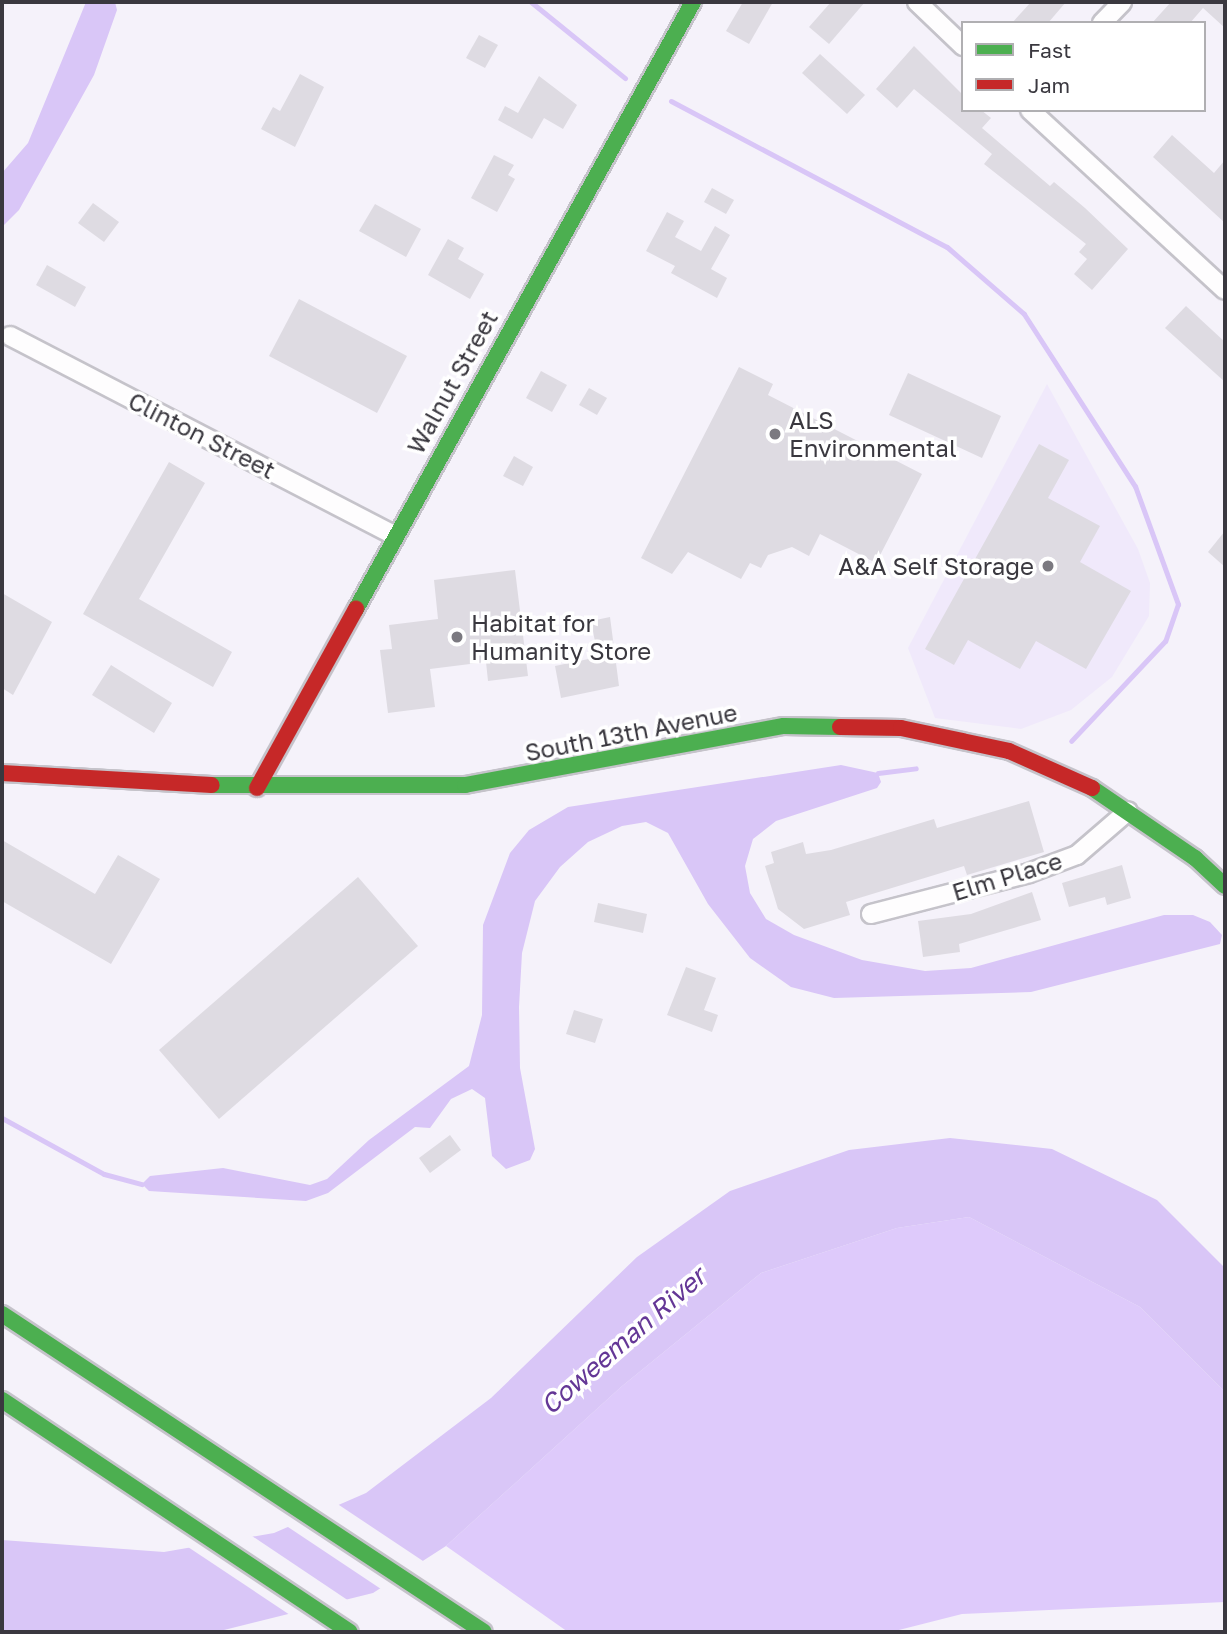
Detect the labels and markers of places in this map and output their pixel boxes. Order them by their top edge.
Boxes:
place label: ALS Environmental [789,406,957,462]
marker: ALS Environmental [767,426,783,442]
place label: A&A Self Storage [838,552,1034,580]
marker: A&A Self Storage [1040,558,1056,574]
place label: Habitat for Humanity Store [471,609,651,665]
marker: Habitat for Humanity Store [449,629,465,645]

